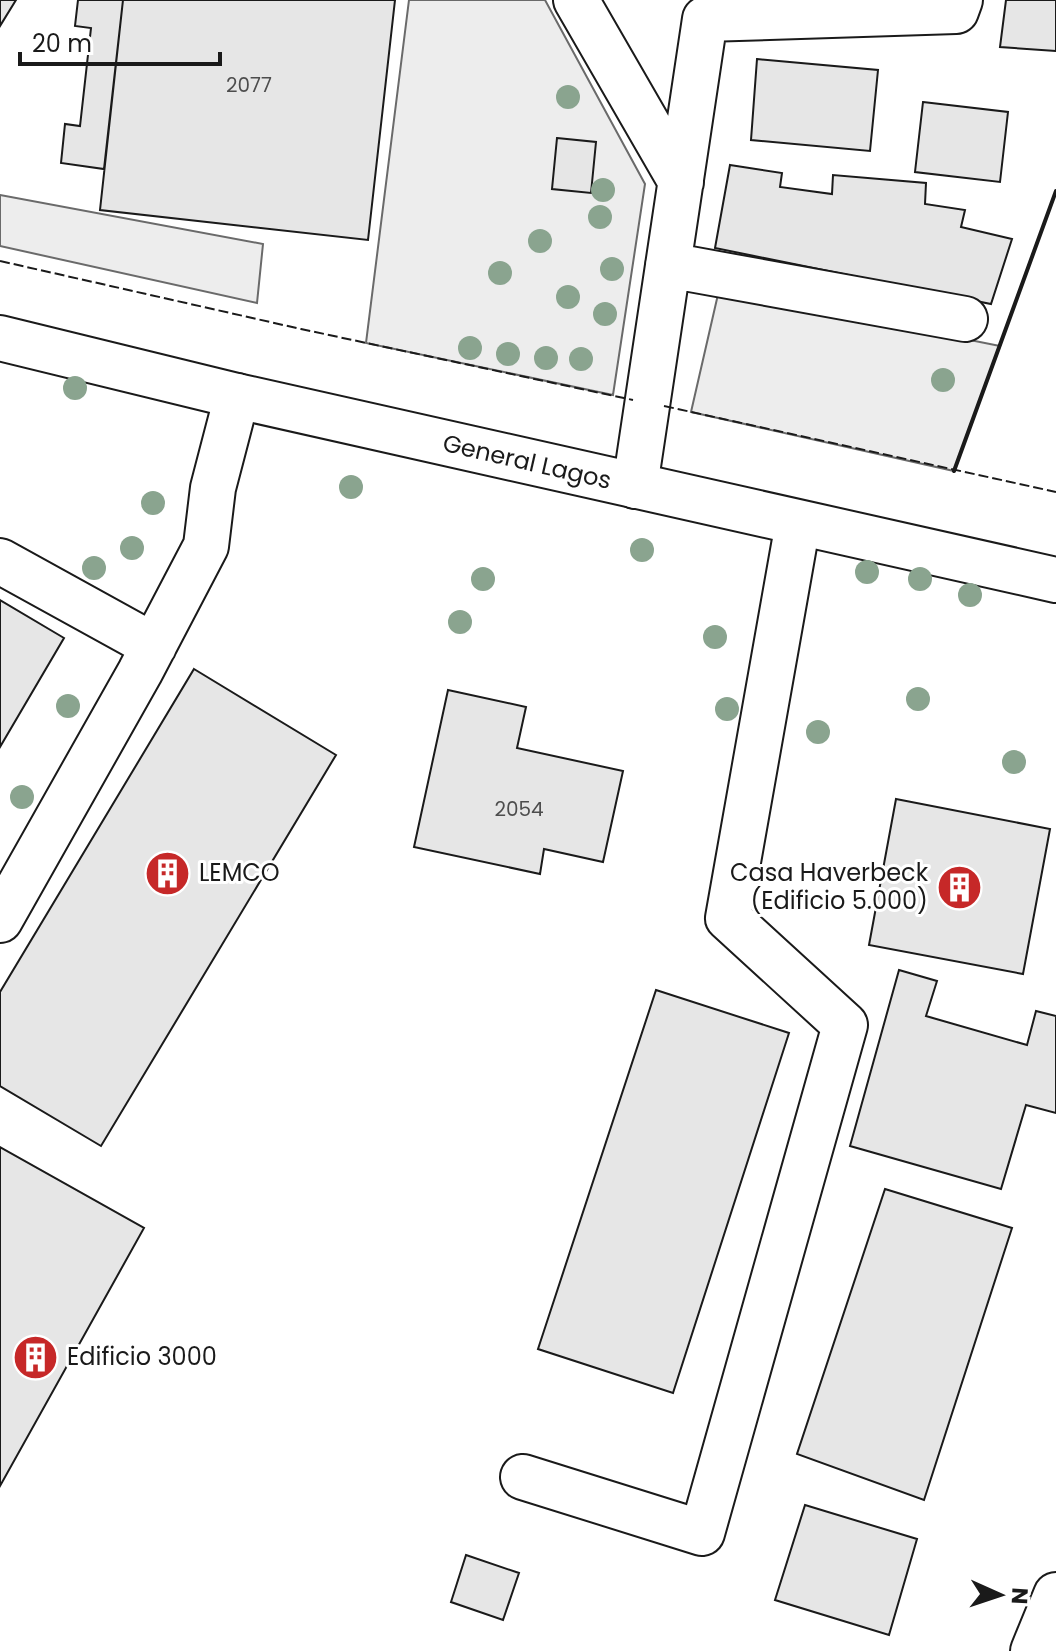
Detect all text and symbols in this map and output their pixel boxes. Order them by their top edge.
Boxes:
scale bar [20,16,220,66]
text: 20 m [32,27,92,60]
house number: 2077 [226,71,272,99]
street label: General Lagos [440,426,615,497]
house number: 2054 [494,795,544,823]
building icon: LEMCO [144,849,192,897]
place label: LEMCO [199,856,280,889]
place label: Casa Haverbeck (Edificio 5.000) [730,856,929,917]
building icon: Casa Haverbeck (Edificio 5.000) [935,863,983,911]
building icon: Edificio 3000 [12,1333,60,1381]
place label: Edificio 3000 [67,1340,217,1373]
north arrow [960,1555,1040,1635]
text: N [1004,1587,1035,1605]

